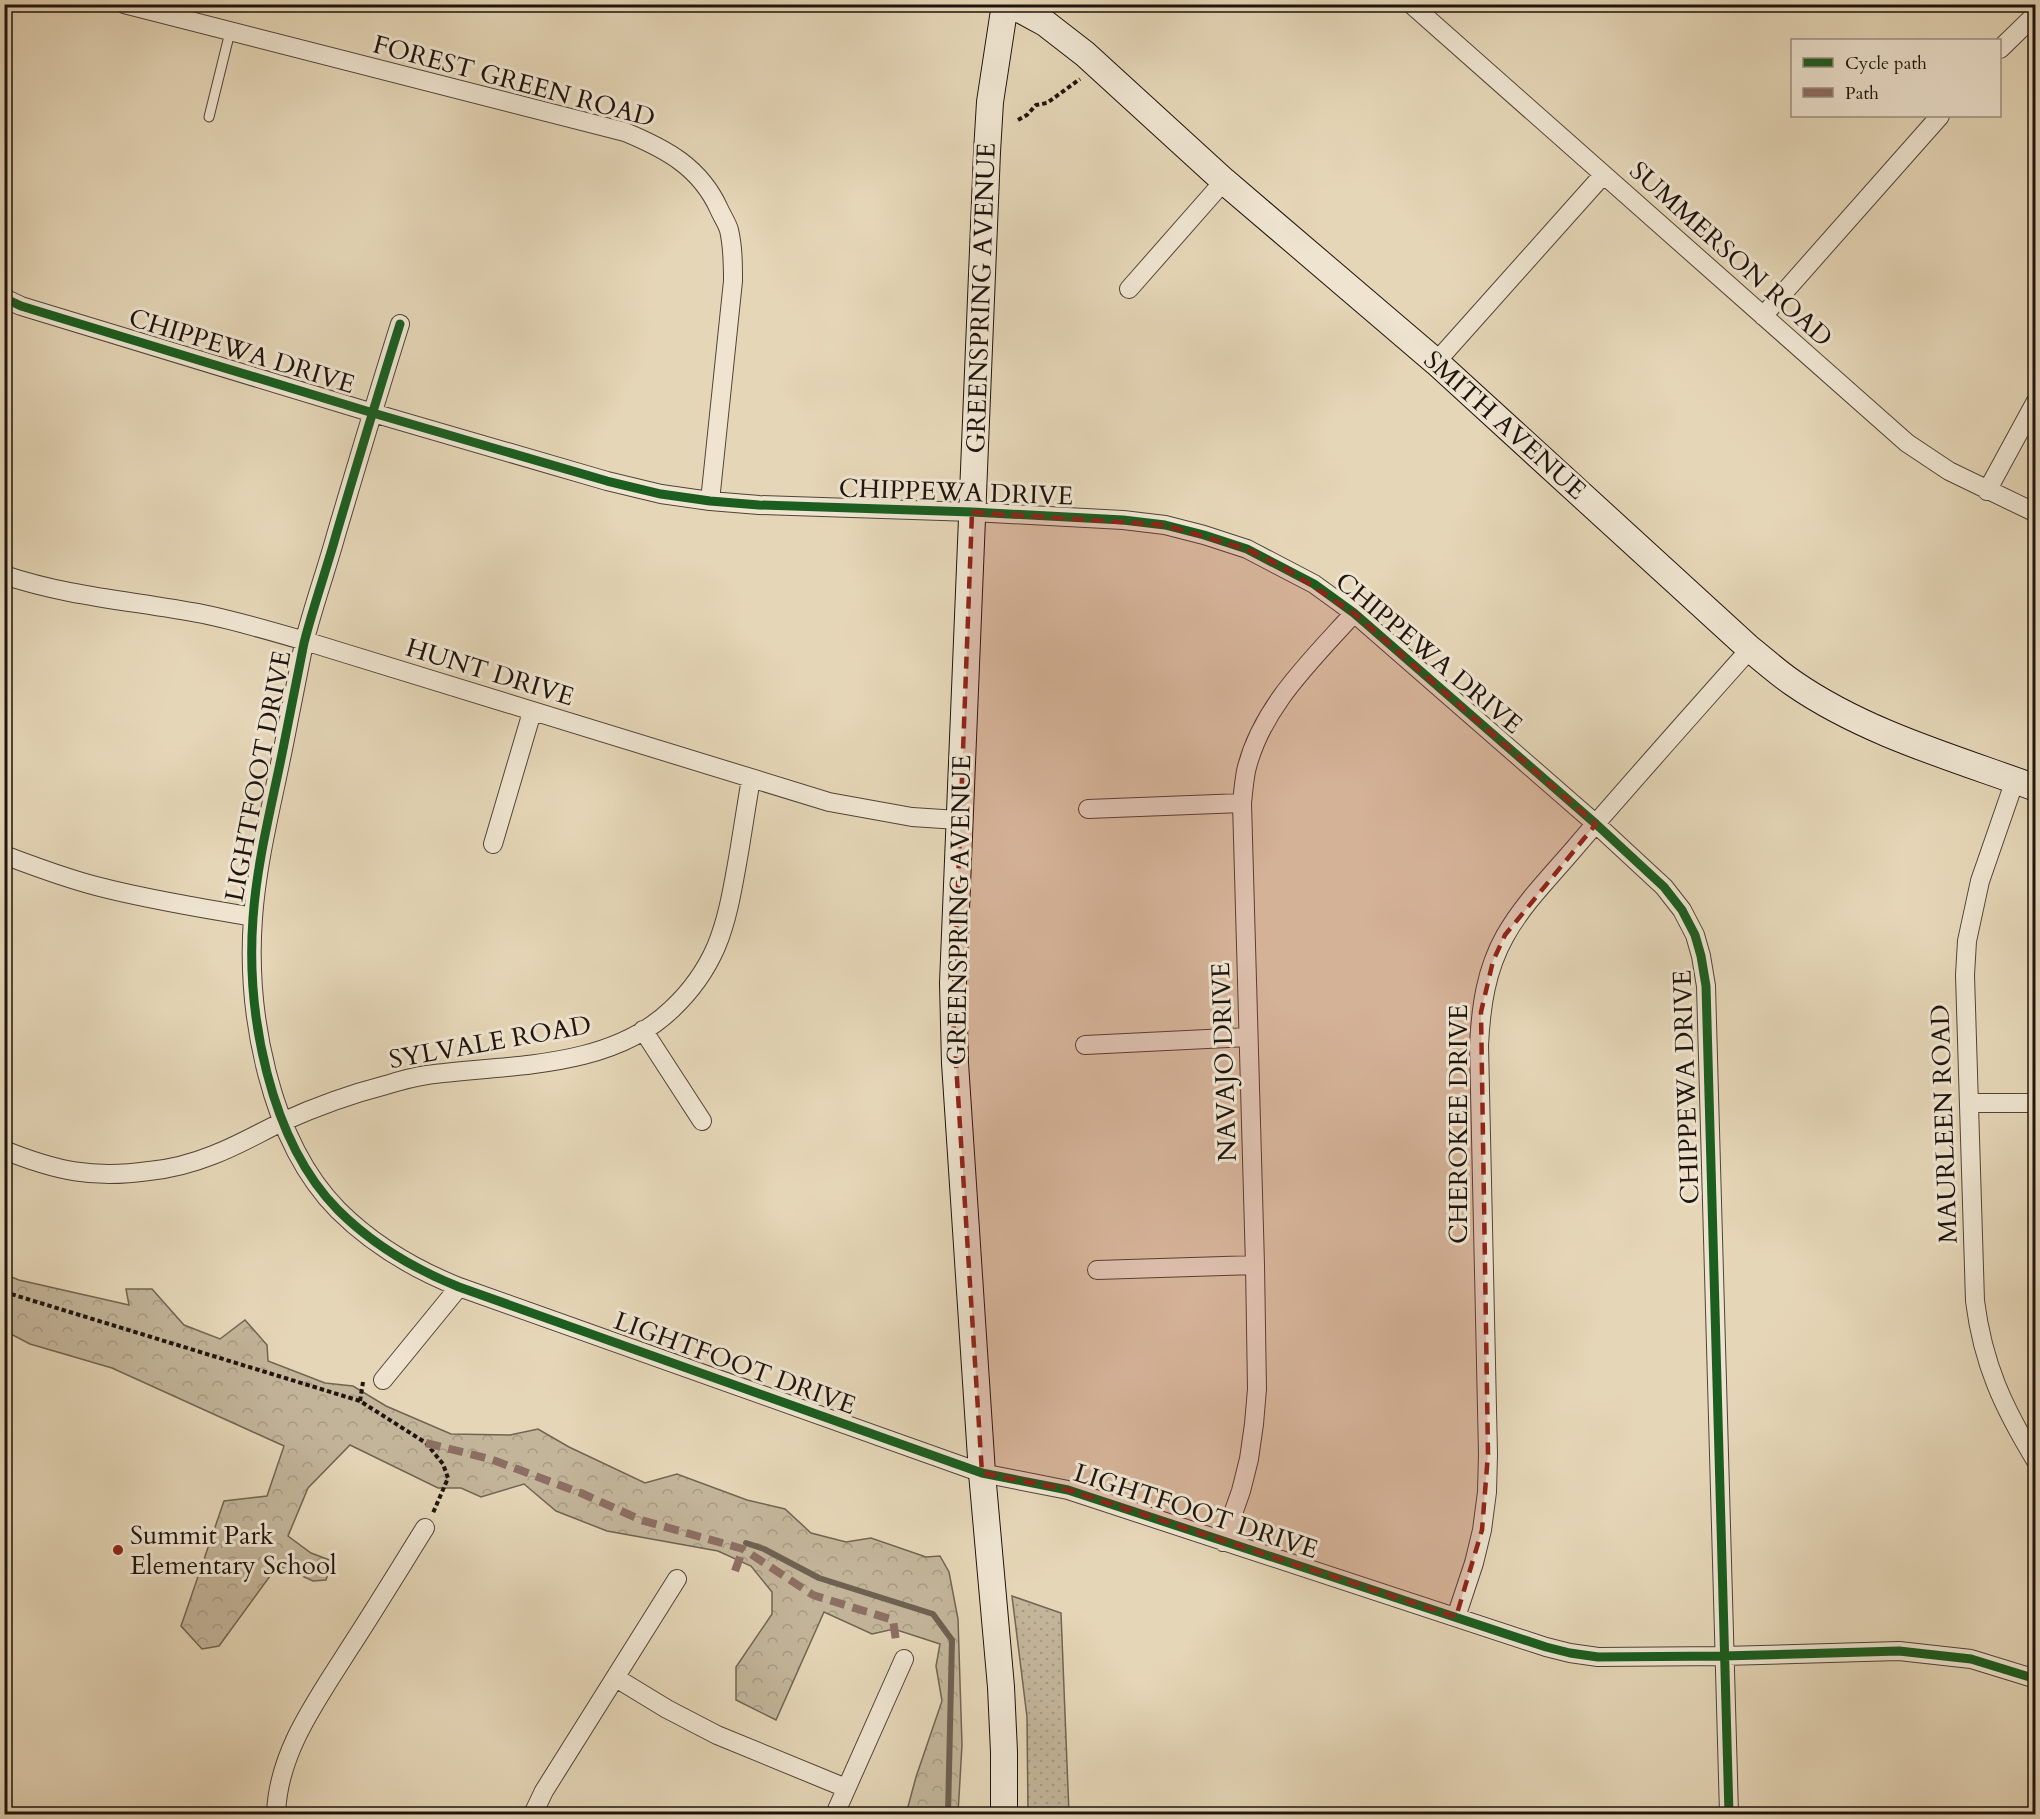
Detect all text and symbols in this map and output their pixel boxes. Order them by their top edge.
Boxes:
street label: FOREST GREEN ROAD [369,27,659,135]
legend [1791,39,2001,117]
text: Cycle path [1845,51,1927,76]
text: Path [1845,81,1879,106]
street label: GREENSPRING AVENUE [958,142,1004,454]
street label: SUMMERSON ROAD [1622,153,1840,355]
street label: CHIPPEWA DRIVE [125,300,359,402]
street label: SMITH AVENUE [1416,343,1594,507]
street label: CHIPPEWA DRIVE [838,470,1074,514]
street label: CHIPPEWA DRIVE [1328,564,1530,742]
street label: HUNT DRIVE [402,630,578,714]
street label: LIGHTFOOT DRIVE [216,648,300,904]
street label: GREENSPRING AVENUE [939,754,979,1066]
street label: NAVAJO DRIVE [1203,962,1245,1162]
street label: CHIPPEWA DRIVE [1664,969,1708,1205]
street label: CHEROKEE DRIVE [1441,1004,1476,1244]
street label: MAURLEEN ROAD [1922,1004,1966,1244]
street label: SYLVALE ROAD [386,1007,594,1077]
street label: LIGHTFOOT DRIVE [609,1303,861,1423]
street label: LIGHTFOOT DRIVE [1069,1455,1323,1567]
place label: Summit Park Elementary School [130,1518,337,1583]
marker: Summit Park Elementary School [111,1543,125,1557]

